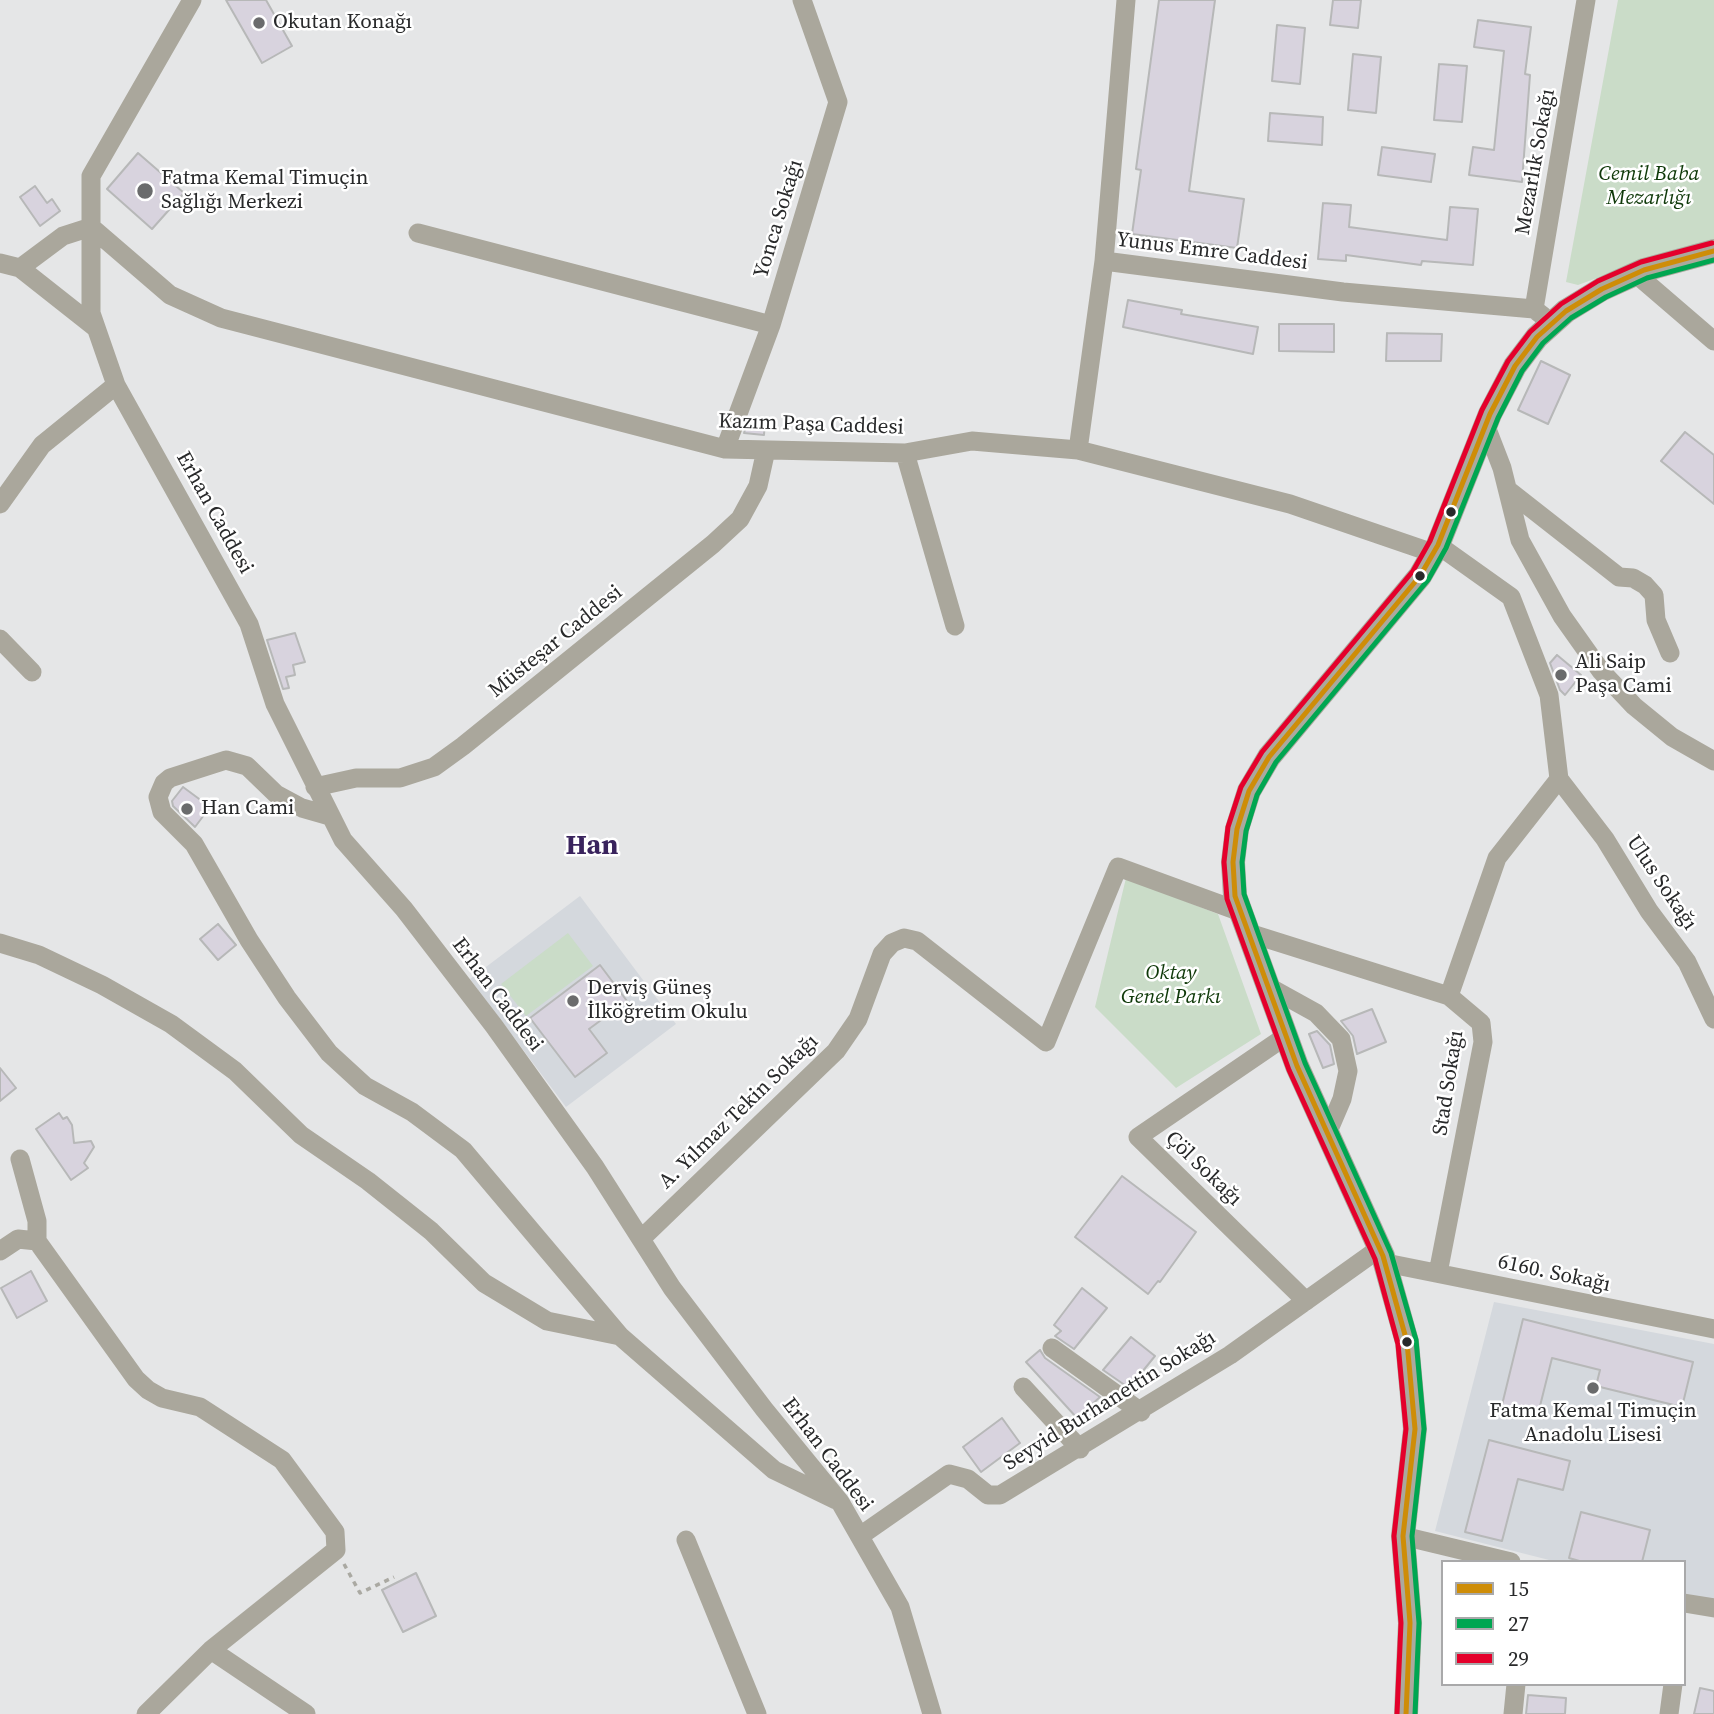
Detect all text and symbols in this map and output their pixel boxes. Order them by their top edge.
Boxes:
place label: Okutan Konağı [273,10,412,36]
marker: Okutan Konağı [251,15,267,31]
street label: Mezarlık Sokağı [1511,87,1561,237]
street label: Yonca Sokağı [749,157,809,281]
park label: Cemil Baba Mezarlığı [1599,162,1699,212]
place label: Fatma Kemal Timuçin Sağlığı Merkezi [161,166,368,216]
marker: Fatma Kemal Timuçin Sağlığı Merkezi [135,181,155,201]
street label: Yunus Emre Caddesi [1115,228,1309,276]
street label: Kazım Paşa Caddesi [718,409,904,441]
street label: Erhan Caddesi [170,447,258,579]
unlabelled marker [1444,505,1458,519]
unlabelled marker [1413,569,1427,583]
street label: Müsteşar Caddesi [484,580,628,704]
place label: Ali Saip Paşa Cami [1575,650,1672,700]
marker: Ali Saip Paşa Cami [1553,667,1569,683]
place label: Han Cami [201,796,294,822]
marker: Han Cami [179,801,195,817]
district label: Han [566,830,618,864]
street label: Ulus Sokağı [1620,831,1702,935]
street label: Erhan Caddesi [446,933,548,1057]
park label: Oktay Genel Parkı [1121,961,1221,1011]
place label: Derviş Güneş İlköğretim Okulu [587,976,748,1026]
marker: Derviş Güneş İlköğretim Okulu [565,993,581,1009]
street label: A. Yılmaz Tekin Sokağı [654,1029,824,1195]
street label: Stad Sokağı [1428,1029,1470,1137]
street label: Çöl Sokağı [1159,1126,1247,1212]
street label: 6160. Sokağı [1495,1250,1613,1298]
street label: Seyyid Burhanettin Sokağı [999,1325,1221,1477]
unlabelled marker [1400,1335,1414,1349]
marker: Fatma Kemal Timuçin Anadolu Lisesi [1585,1380,1601,1396]
street label: Erhan Caddesi [776,1393,878,1517]
place label: Fatma Kemal Timuçin Anadolu Lisesi [1489,1399,1697,1449]
legend [1441,1560,1686,1686]
text: 15 [1508,1574,1529,1603]
text: 27 [1508,1609,1529,1638]
text: 29 [1508,1644,1529,1673]

